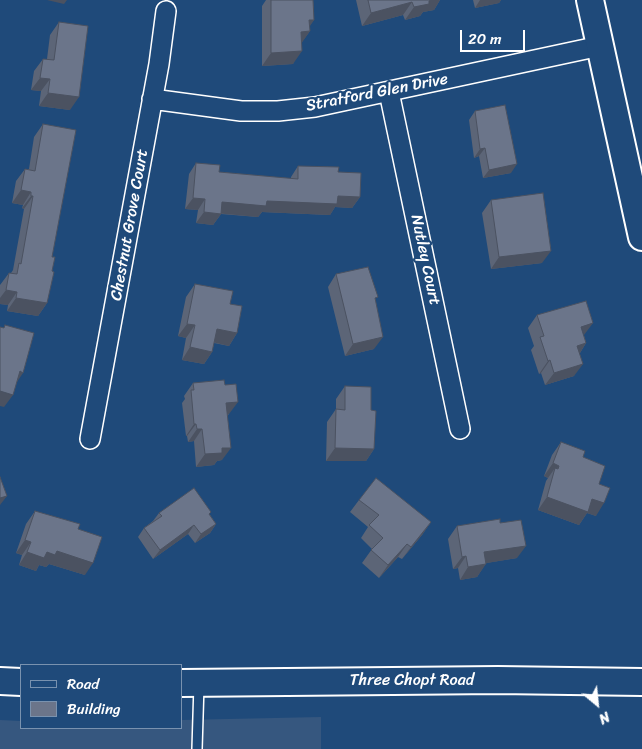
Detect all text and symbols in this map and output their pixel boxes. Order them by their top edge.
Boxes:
scale bar [462,20,527,52]
text: 20 m [468,26,502,52]
street label: Stratford Glen Drive [304,70,450,116]
street label: Chestnut Grove Court [107,148,153,302]
street label: Nutley Court [406,213,444,307]
legend [20,664,182,729]
text: Road [67,671,99,697]
street label: Three Chopt Road [350,671,474,691]
north arrow [572,679,622,729]
text: Building [67,696,121,722]
text: N [594,704,614,731]

